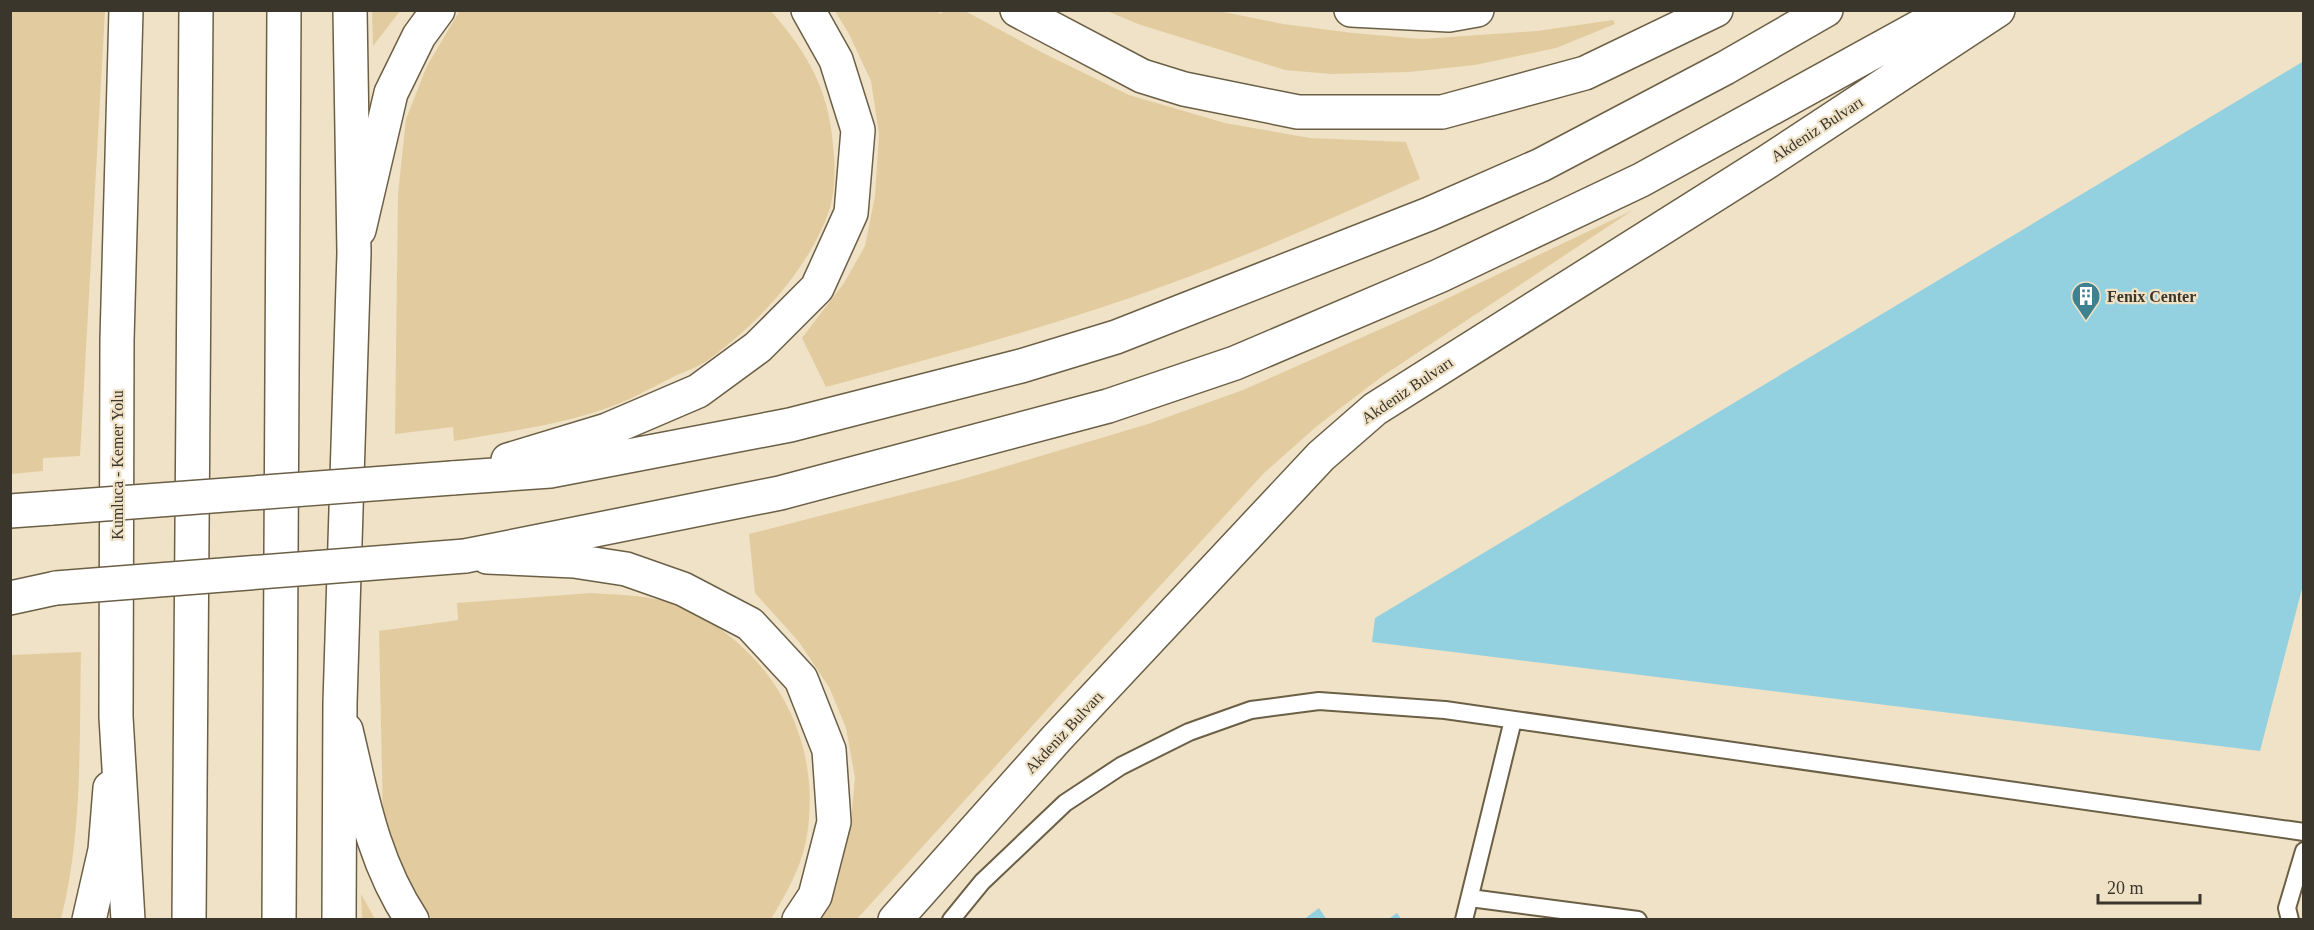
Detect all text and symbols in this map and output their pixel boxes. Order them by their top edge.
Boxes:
street label: Akdeniz Bulvarı [1768,93,1867,165]
building icon: Fenix Center [2070,280,2102,322]
place label: Fenix Center [2107,288,2196,305]
street label: Akdeniz Bulvarı [1358,353,1456,427]
street label: Kumluca - Kemer Yolu [109,390,126,540]
street label: Akdeniz Bulvarı [1022,687,1107,777]
scale bar [2098,867,2200,905]
text: 20 m [2107,878,2144,898]

